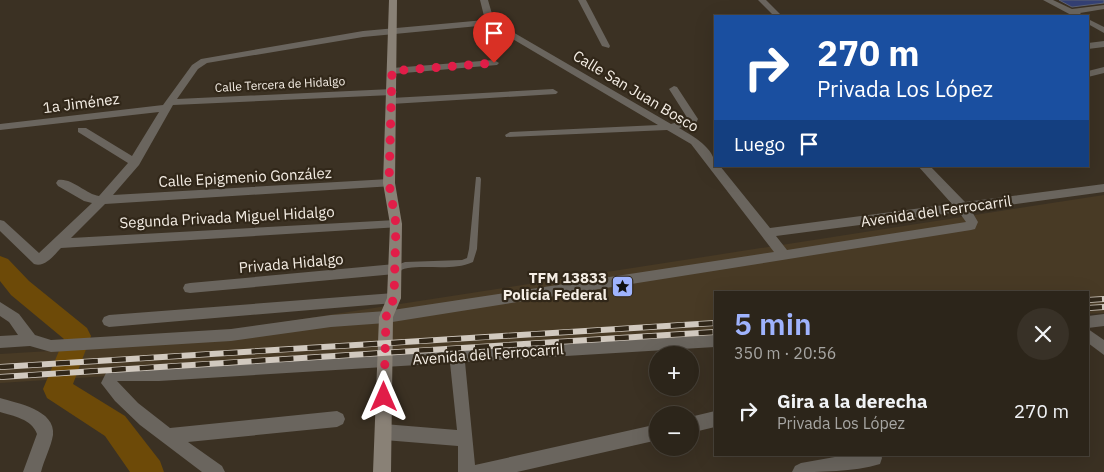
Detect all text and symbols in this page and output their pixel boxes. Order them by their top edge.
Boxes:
pin [473,12,515,63]
icon: arrive [480,19,508,47]
text: 270 m [817,30,920,76]
icon: right [734,35,799,100]
street label: Calle San Juan Bosco [570,46,702,136]
street label: Calle Tercera de Hidalgo [214,73,346,95]
text: Privada Los López [817,74,993,103]
street label: 1a Jiménez [42,89,120,117]
icon: arrive [795,130,823,158]
text: Luego [734,132,785,156]
street label: Calle Epigmenio González [158,163,332,191]
street label: Avenida del Ferrocarril [859,191,1013,231]
street label: Segunda Privada Miguel Hidalgo [119,202,335,232]
street label: Privada Hidalgo [238,249,344,277]
place label: TFM 13833 Policía Federal [503,268,607,304]
place icon: TFM 13833 Policía Federal [611,274,635,298]
text: 5 min [734,304,812,343]
button: close [1017,308,1069,360]
street label: Avenida del Ferrocarril [412,339,564,369]
text: 350 m · 20:56 [734,343,836,363]
map controls [649,346,699,456]
button: + [649,346,699,396]
position arrow [357,370,409,422]
text: Gira a la derecha [777,389,928,413]
icon: right [734,397,762,425]
text: 270 m [1014,399,1069,423]
button: − [649,406,699,456]
text: Privada Los López [777,413,905,433]

